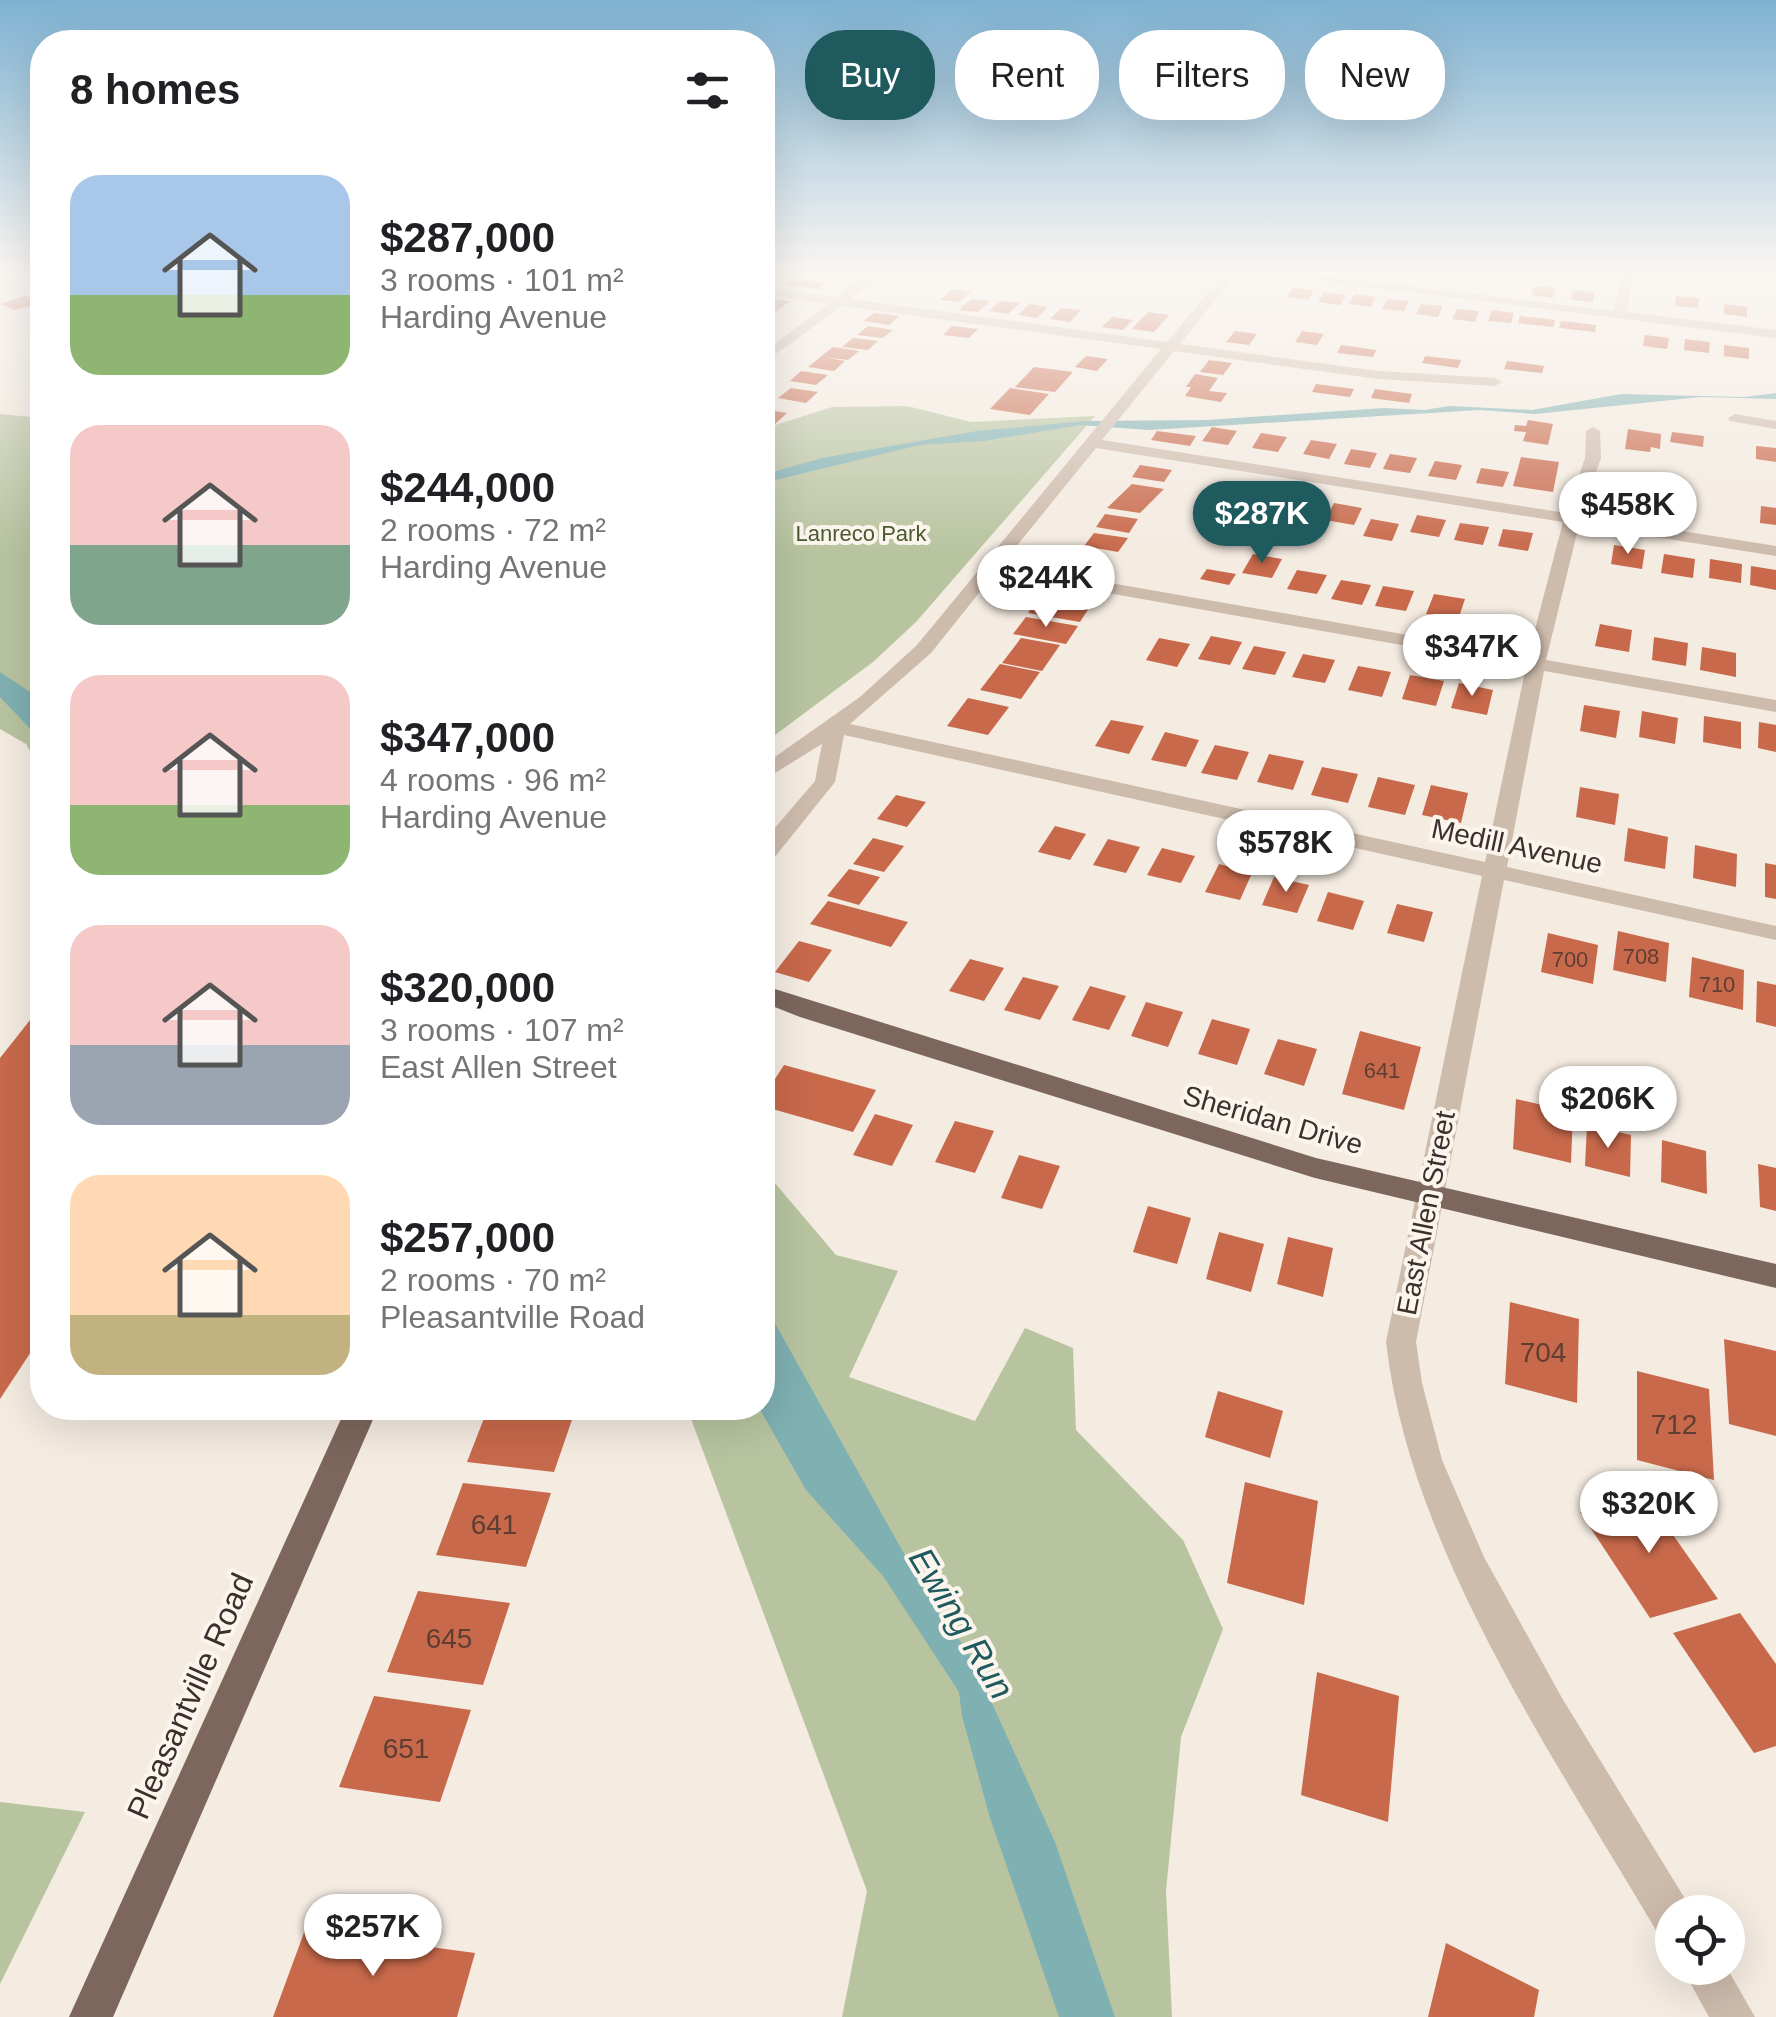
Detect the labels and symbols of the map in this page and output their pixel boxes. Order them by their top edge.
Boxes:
pin: $458K [1558,472,1698,557]
pin: $287K [1192,481,1332,566]
park label: Lanreco Park [796,521,927,546]
pin: $244K [976,545,1116,630]
pin: $347K [1402,614,1542,699]
pin: $578K [1216,810,1356,895]
street label: Medill Avenue [1429,813,1605,879]
house number: 708 [1623,944,1659,969]
house number: 700 [1552,947,1588,972]
house number: 710 [1699,972,1735,997]
house number: 641 [1364,1058,1400,1083]
pin: $206K [1538,1066,1678,1151]
street label: Sheridan Drive [1180,1080,1366,1160]
street label: East Allen Street [1391,1108,1461,1318]
house number: 704 [1520,1337,1566,1368]
house number: 712 [1651,1409,1697,1440]
pin: $320K [1579,1471,1719,1556]
house number: 641 [471,1509,517,1540]
water label: Ewing Run [902,1540,1022,1706]
street label: Pleasantville Road [120,1568,260,1824]
house number: 645 [426,1623,472,1654]
house number: 651 [383,1733,429,1764]
pin: $257K [303,1894,443,1979]

